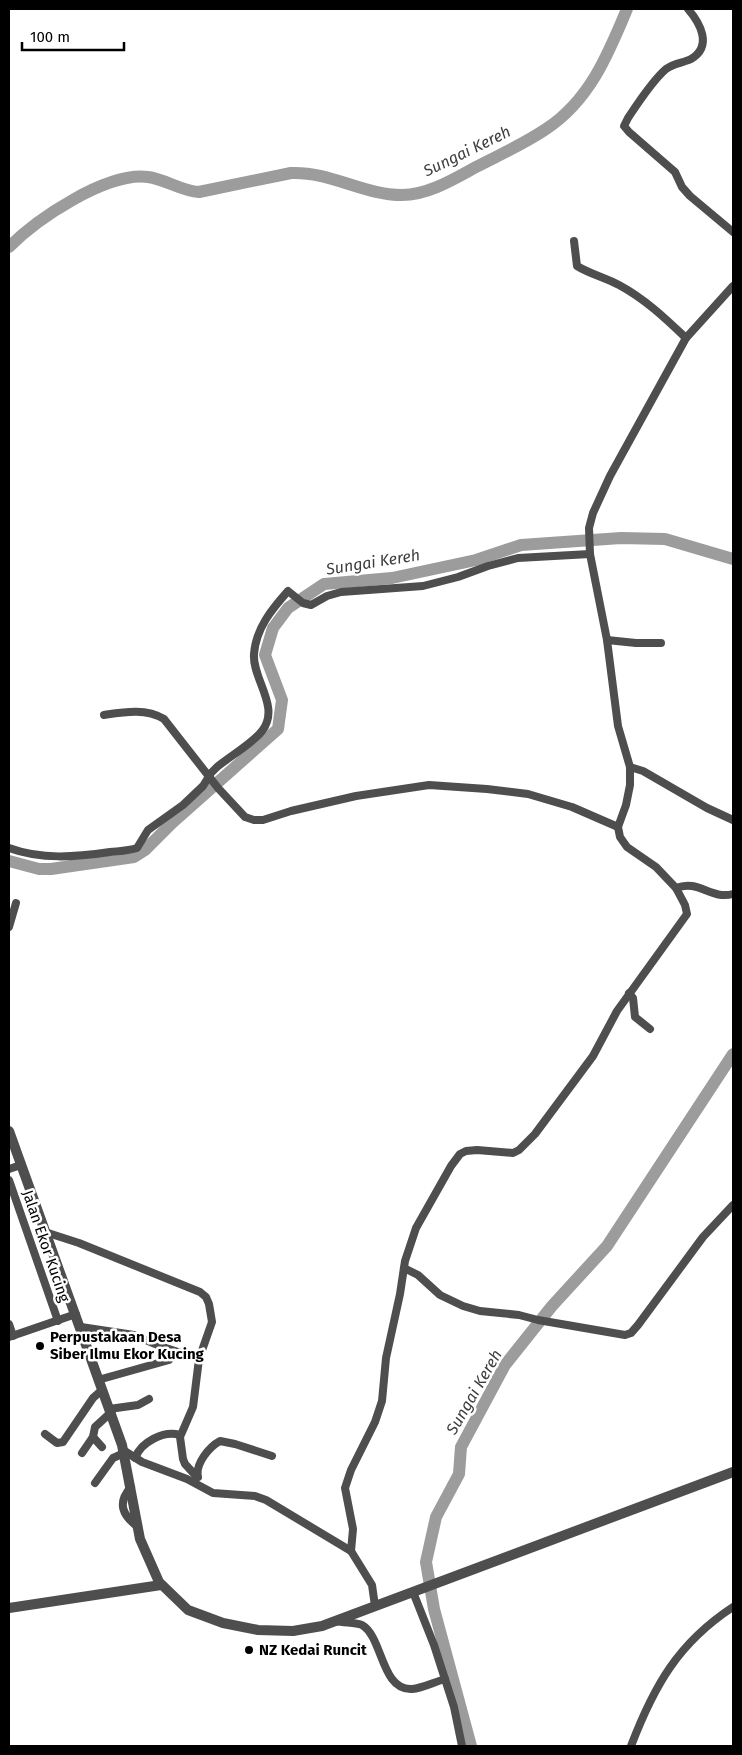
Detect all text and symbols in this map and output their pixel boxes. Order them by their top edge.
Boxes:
scale bar [22,20,125,52]
text: 100 m [30,28,70,46]
water label: Sungai Kereh [419,122,514,181]
water label: Sungai Kereh [324,545,421,579]
street label: Jalan Ekor Kucing [18,1188,74,1305]
place label: Perpustakaan Desa Siber Ilmu Ekor Kucing [50,1328,205,1363]
marker: Perpustakaan Desa Siber Ilmu Ekor Kucing [34,1340,46,1352]
water label: Sungai Kereh [442,1346,506,1439]
place label: NZ Kedai Runcit [259,1641,367,1659]
marker: NZ Kedai Runcit [243,1644,255,1656]

